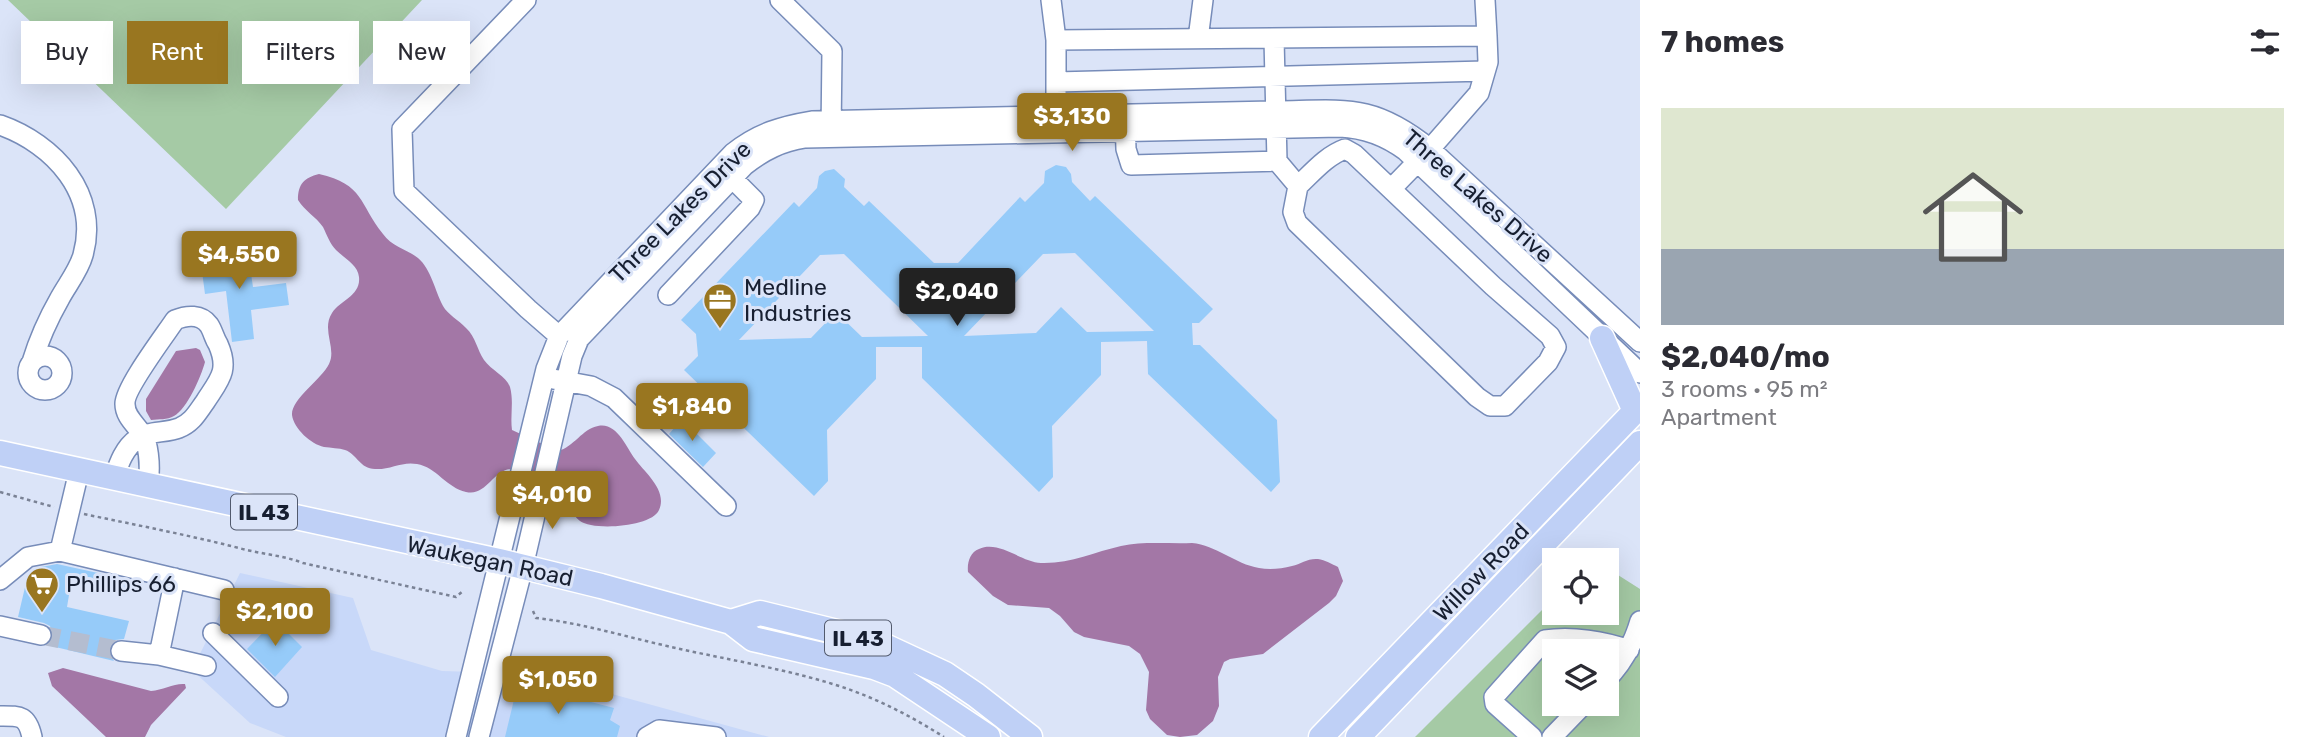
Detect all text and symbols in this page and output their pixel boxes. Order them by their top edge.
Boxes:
chip: Buy [21,21,113,84]
chip: Rent [127,21,228,84]
chip: Filters [242,21,359,84]
chip: New [373,21,470,84]
icon: filters [2246,23,2284,61]
text: 7 homes [1661,24,1784,60]
pin: $3,130 [1015,94,1129,153]
text: $3,130 [1033,102,1111,130]
street label: Three Lakes Drive [1397,123,1559,269]
street label: Three Lakes Drive [603,135,757,289]
icon: home [1910,154,2036,280]
pin: $4,550 [182,232,296,291]
text: $4,550 [198,240,280,268]
pin: $2,040 [900,268,1014,328]
place label: Medline Industries [744,273,851,327]
text: $2,040 [915,277,999,305]
office icon: Medline Industries [701,281,739,330]
text: $2,040/mo [1661,339,1830,375]
text: 3 rooms · 95 m² [1661,375,1828,403]
pin: $1,840 [635,384,749,443]
text: $1,840 [652,392,732,420]
text: Apartment [1661,403,1777,431]
pin: $4,010 [495,472,609,531]
text: $4,010 [512,480,592,508]
road number: IL 43 [231,494,297,530]
street label: Willow Road [1427,517,1535,627]
street label: Waukegan Road [404,530,576,592]
map controls [1542,548,1619,716]
button: locate [1542,548,1619,625]
supermarket icon: Phillips 66 [23,565,61,614]
place label: Phillips 66 [66,570,176,598]
pin: $2,100 [218,588,332,648]
text: $2,100 [236,597,314,625]
road number: IL 43 [825,620,891,656]
button: layers [1542,639,1619,716]
pin: $1,050 [501,656,615,716]
text: $1,050 [518,665,598,693]

